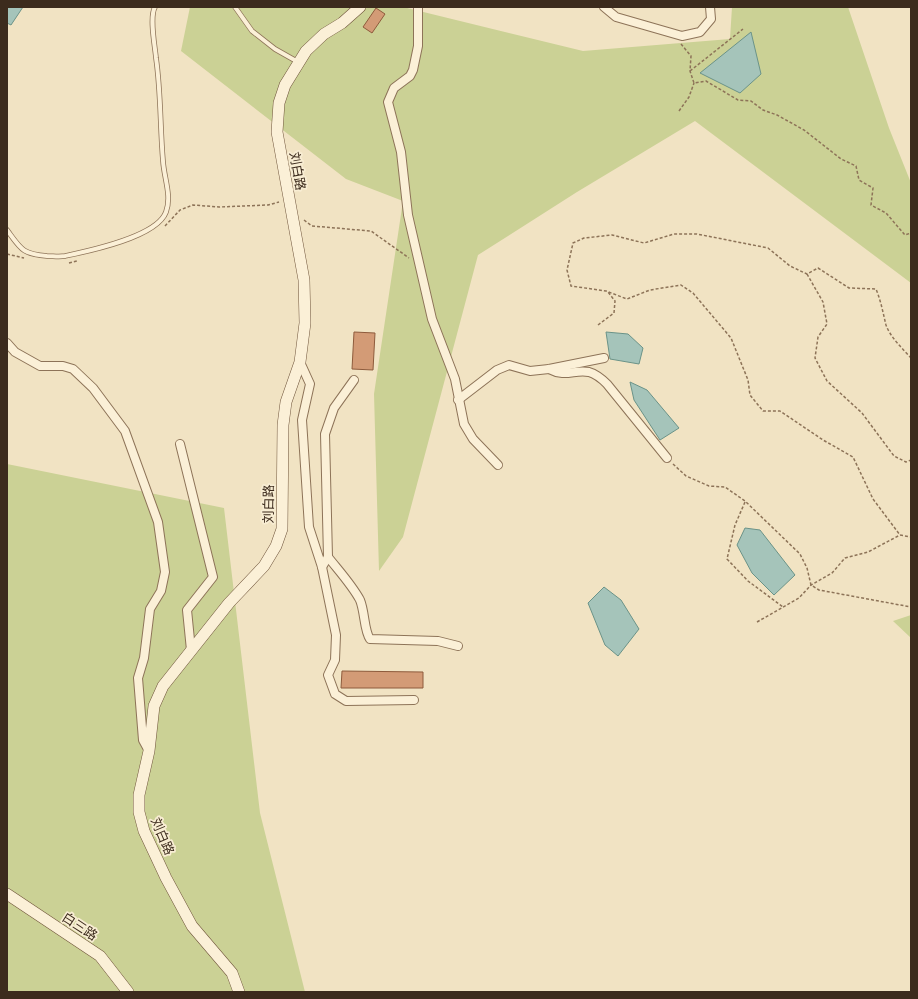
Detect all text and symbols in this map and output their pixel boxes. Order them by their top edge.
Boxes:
street label: 刘白路 [284,150,310,192]
street label: 刘白路 [259,484,279,524]
street label: 刘白路 [145,815,179,858]
street label: 白三路 [58,908,101,946]

